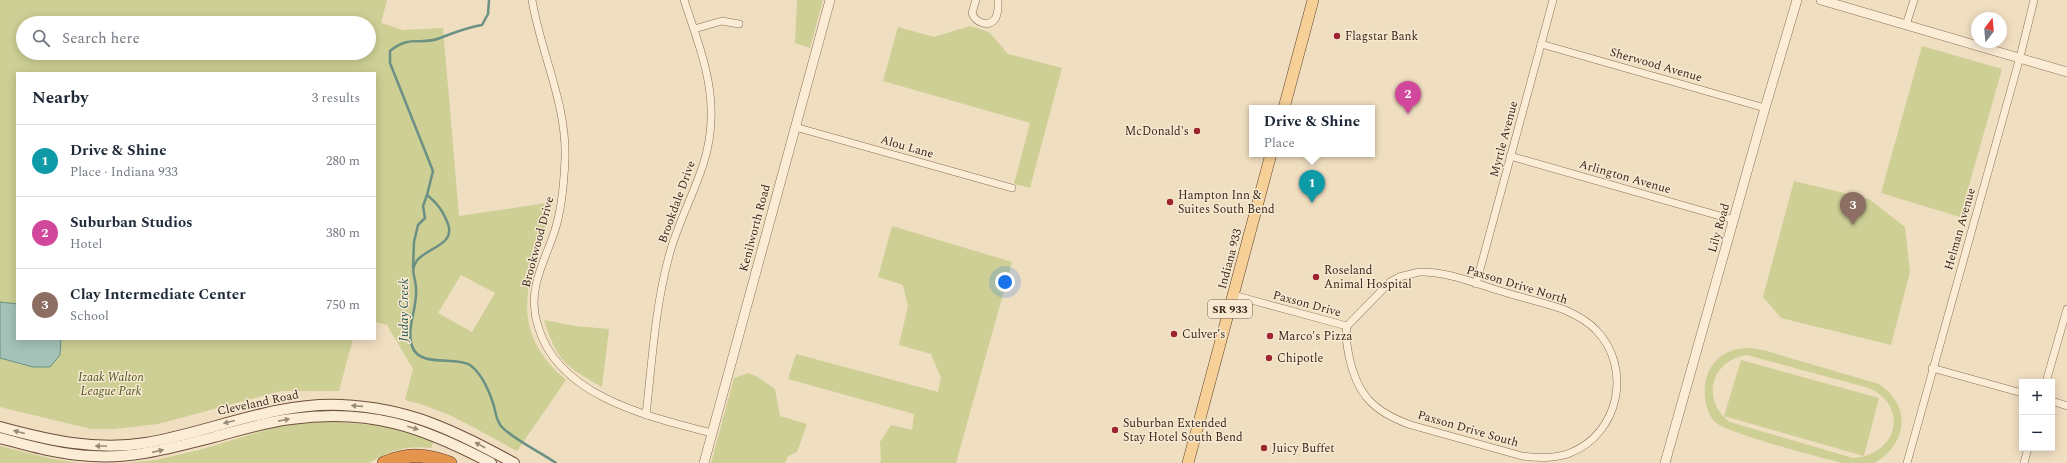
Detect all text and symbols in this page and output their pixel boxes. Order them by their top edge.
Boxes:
north arrow [1971,12,2007,48]
search box [16,16,376,60]
icon: search [30,27,52,49]
text: Search here [62,27,140,50]
place label: Flagstar Bank [1345,27,1419,46]
marker: Flagstar Bank [1332,31,1342,41]
street label: Sherwood Avenue [1608,43,1705,87]
pin: 2 [1395,81,1421,114]
text: Nearby [32,85,88,111]
text: 3 results [312,88,360,108]
street label: Myrtle Avenue [1485,99,1523,179]
popup [1249,105,1375,157]
text: Drive & Shine [1264,110,1360,133]
place label: McDonald's [1125,122,1189,141]
marker: McDonald's [1192,126,1202,136]
street label: Alou Lane [878,130,936,164]
text: Place [1264,133,1295,153]
text: Drive & Shine [70,139,167,162]
text: 1 [41,151,49,171]
text: 280 m [326,151,360,171]
street label: Arlington Avenue [1577,155,1673,199]
street label: Brookdale Drive [653,158,701,246]
text: Place · Indiana 933 [70,162,178,182]
pin: 1 [1299,170,1325,203]
street label: Kenilworth Road [734,182,776,274]
street label: Helman Avenue [1939,185,1981,272]
place label: Hampton Inn & Suites South Bend [1178,186,1275,219]
pin: 3 [1840,192,1866,225]
street label: Brookwood Drive [517,194,559,290]
marker: Hampton Inn & Suites South Bend [1165,197,1175,207]
street label: Lily Road [1703,201,1735,255]
text: Suburban Studios [70,211,193,234]
text: 2 [41,223,49,243]
text: 380 m [326,223,360,243]
street label: Indiana 933 [1213,227,1247,291]
text: Hotel [70,234,102,254]
place label: Roseland Animal Hospital [1324,261,1412,294]
street label: Paxson Drive North [1464,261,1570,309]
your location [995,272,1015,292]
marker: Roseland Animal Hospital [1311,272,1321,282]
water label: Juday Creek [394,278,414,343]
text: Clay Intermediate Center [70,283,246,306]
street label: Paxson Drive [1271,286,1343,322]
text: 3 [41,295,49,315]
text: 750 m [326,295,360,315]
road number: SR 933 [1208,300,1252,318]
text: School [70,306,109,326]
place label: Culver's [1182,325,1226,344]
place label: Marco's Pizza [1278,327,1353,346]
marker: Culver's [1169,329,1179,339]
marker: Marco's Pizza [1265,331,1275,341]
place label: Chipotle [1277,349,1324,368]
marker: Chipotle [1264,353,1274,363]
park label: Izaak Walton League Park [78,368,144,401]
map controls [2019,379,2055,451]
button: + [2019,379,2055,415]
street label: Cleveland Road [216,385,301,421]
one-way arrow [351,403,363,410]
street label: Paxson Drive South [1415,406,1521,452]
place label: Suburban Extended Stay Hotel South Bend [1123,414,1243,447]
button: − [2019,415,2055,451]
one-way arrow [278,417,290,423]
one-way arrow [222,419,234,425]
one-way arrow [407,425,419,431]
marker: Suburban Extended Stay Hotel South Bend [1110,425,1120,435]
one-way arrow [13,429,25,435]
place label: Juicy Buffet [1272,439,1334,458]
one-way arrow [474,442,486,448]
one-way arrow [94,443,107,449]
marker: Juicy Buffet [1259,443,1269,453]
one-way arrow [152,447,164,453]

